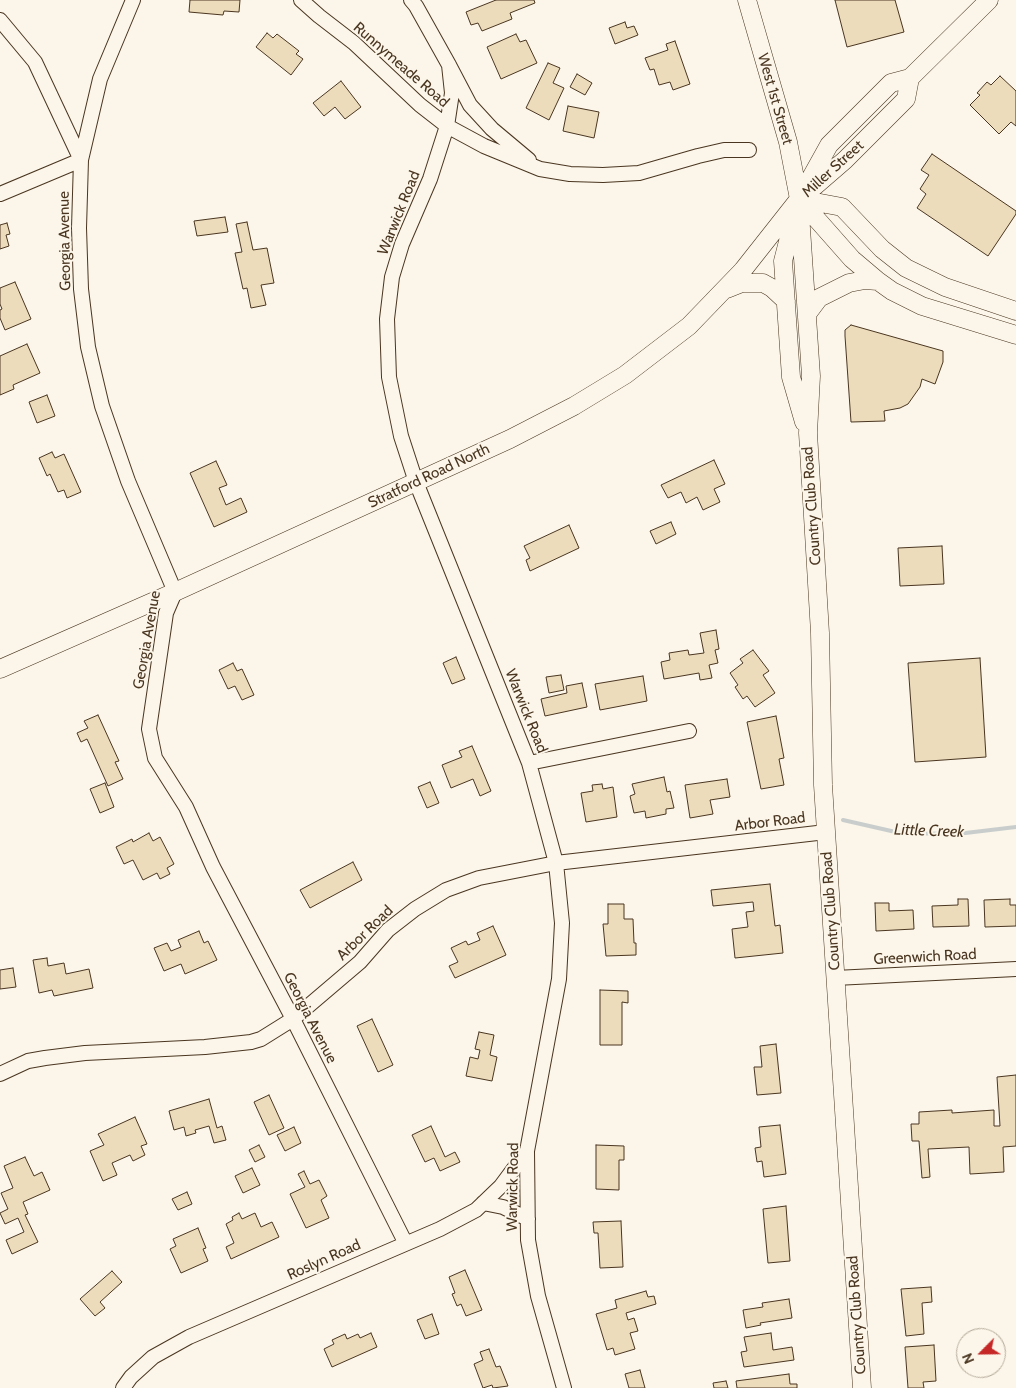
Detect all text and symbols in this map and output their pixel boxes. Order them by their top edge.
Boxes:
street label: Runnymeade Road [350,19,452,111]
street label: West 1st Street [753,51,797,147]
street label: Miller Street [799,137,867,201]
street label: Warwick Road [374,168,424,258]
street label: Georgia Avenue [55,191,75,291]
street label: Stratford Road North [365,440,493,512]
street label: Country Club Road [799,446,825,566]
street label: Georgia Avenue [129,589,165,691]
street label: Warwick Road [501,666,551,756]
street label: Arbor Road [734,809,806,835]
water label: Little Creek [894,820,964,842]
street label: Country Club Road [818,851,844,971]
street label: Arbor Road [333,902,397,964]
street label: Greenwich Road [873,945,977,969]
street label: Georgia Avenue [279,970,341,1066]
street label: Warwick Road [503,1142,523,1232]
street label: Roslyn Road [284,1236,364,1284]
street label: Country Club Road [844,1255,870,1375]
north arrow [956,1328,1006,1378]
text: N [958,1350,978,1367]

